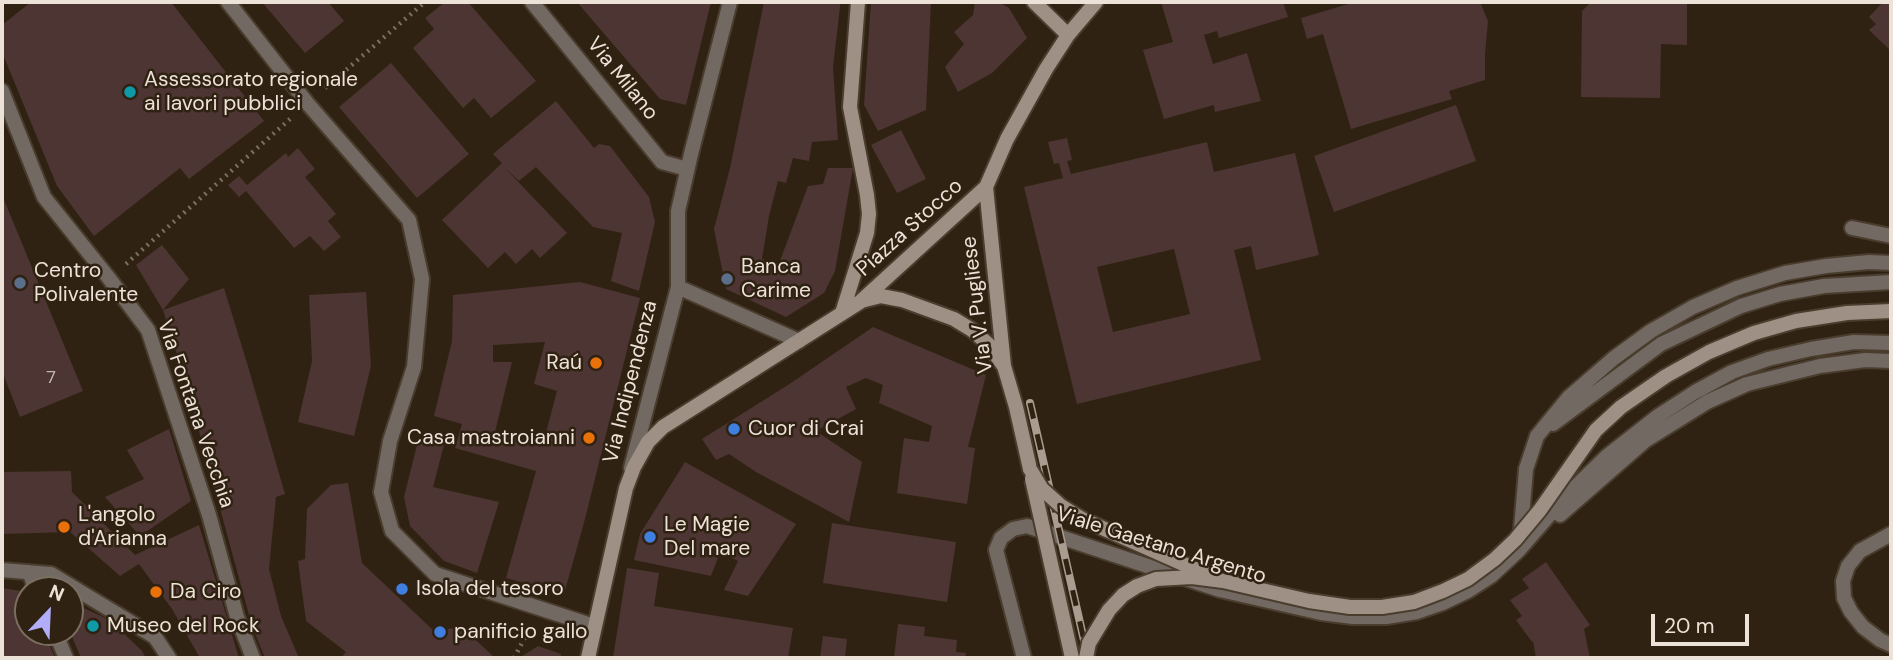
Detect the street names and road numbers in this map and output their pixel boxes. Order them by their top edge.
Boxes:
street label: Via Milano [581,32,663,126]
street label: Piazza Stocco [852,174,968,282]
street label: Via V. Pugliese [957,235,999,375]
street label: Via Indipendenza [599,298,663,466]
street label: Via Fontana Vecchia [151,317,239,511]
street label: Viale Gaetano Argento [1053,502,1269,590]

